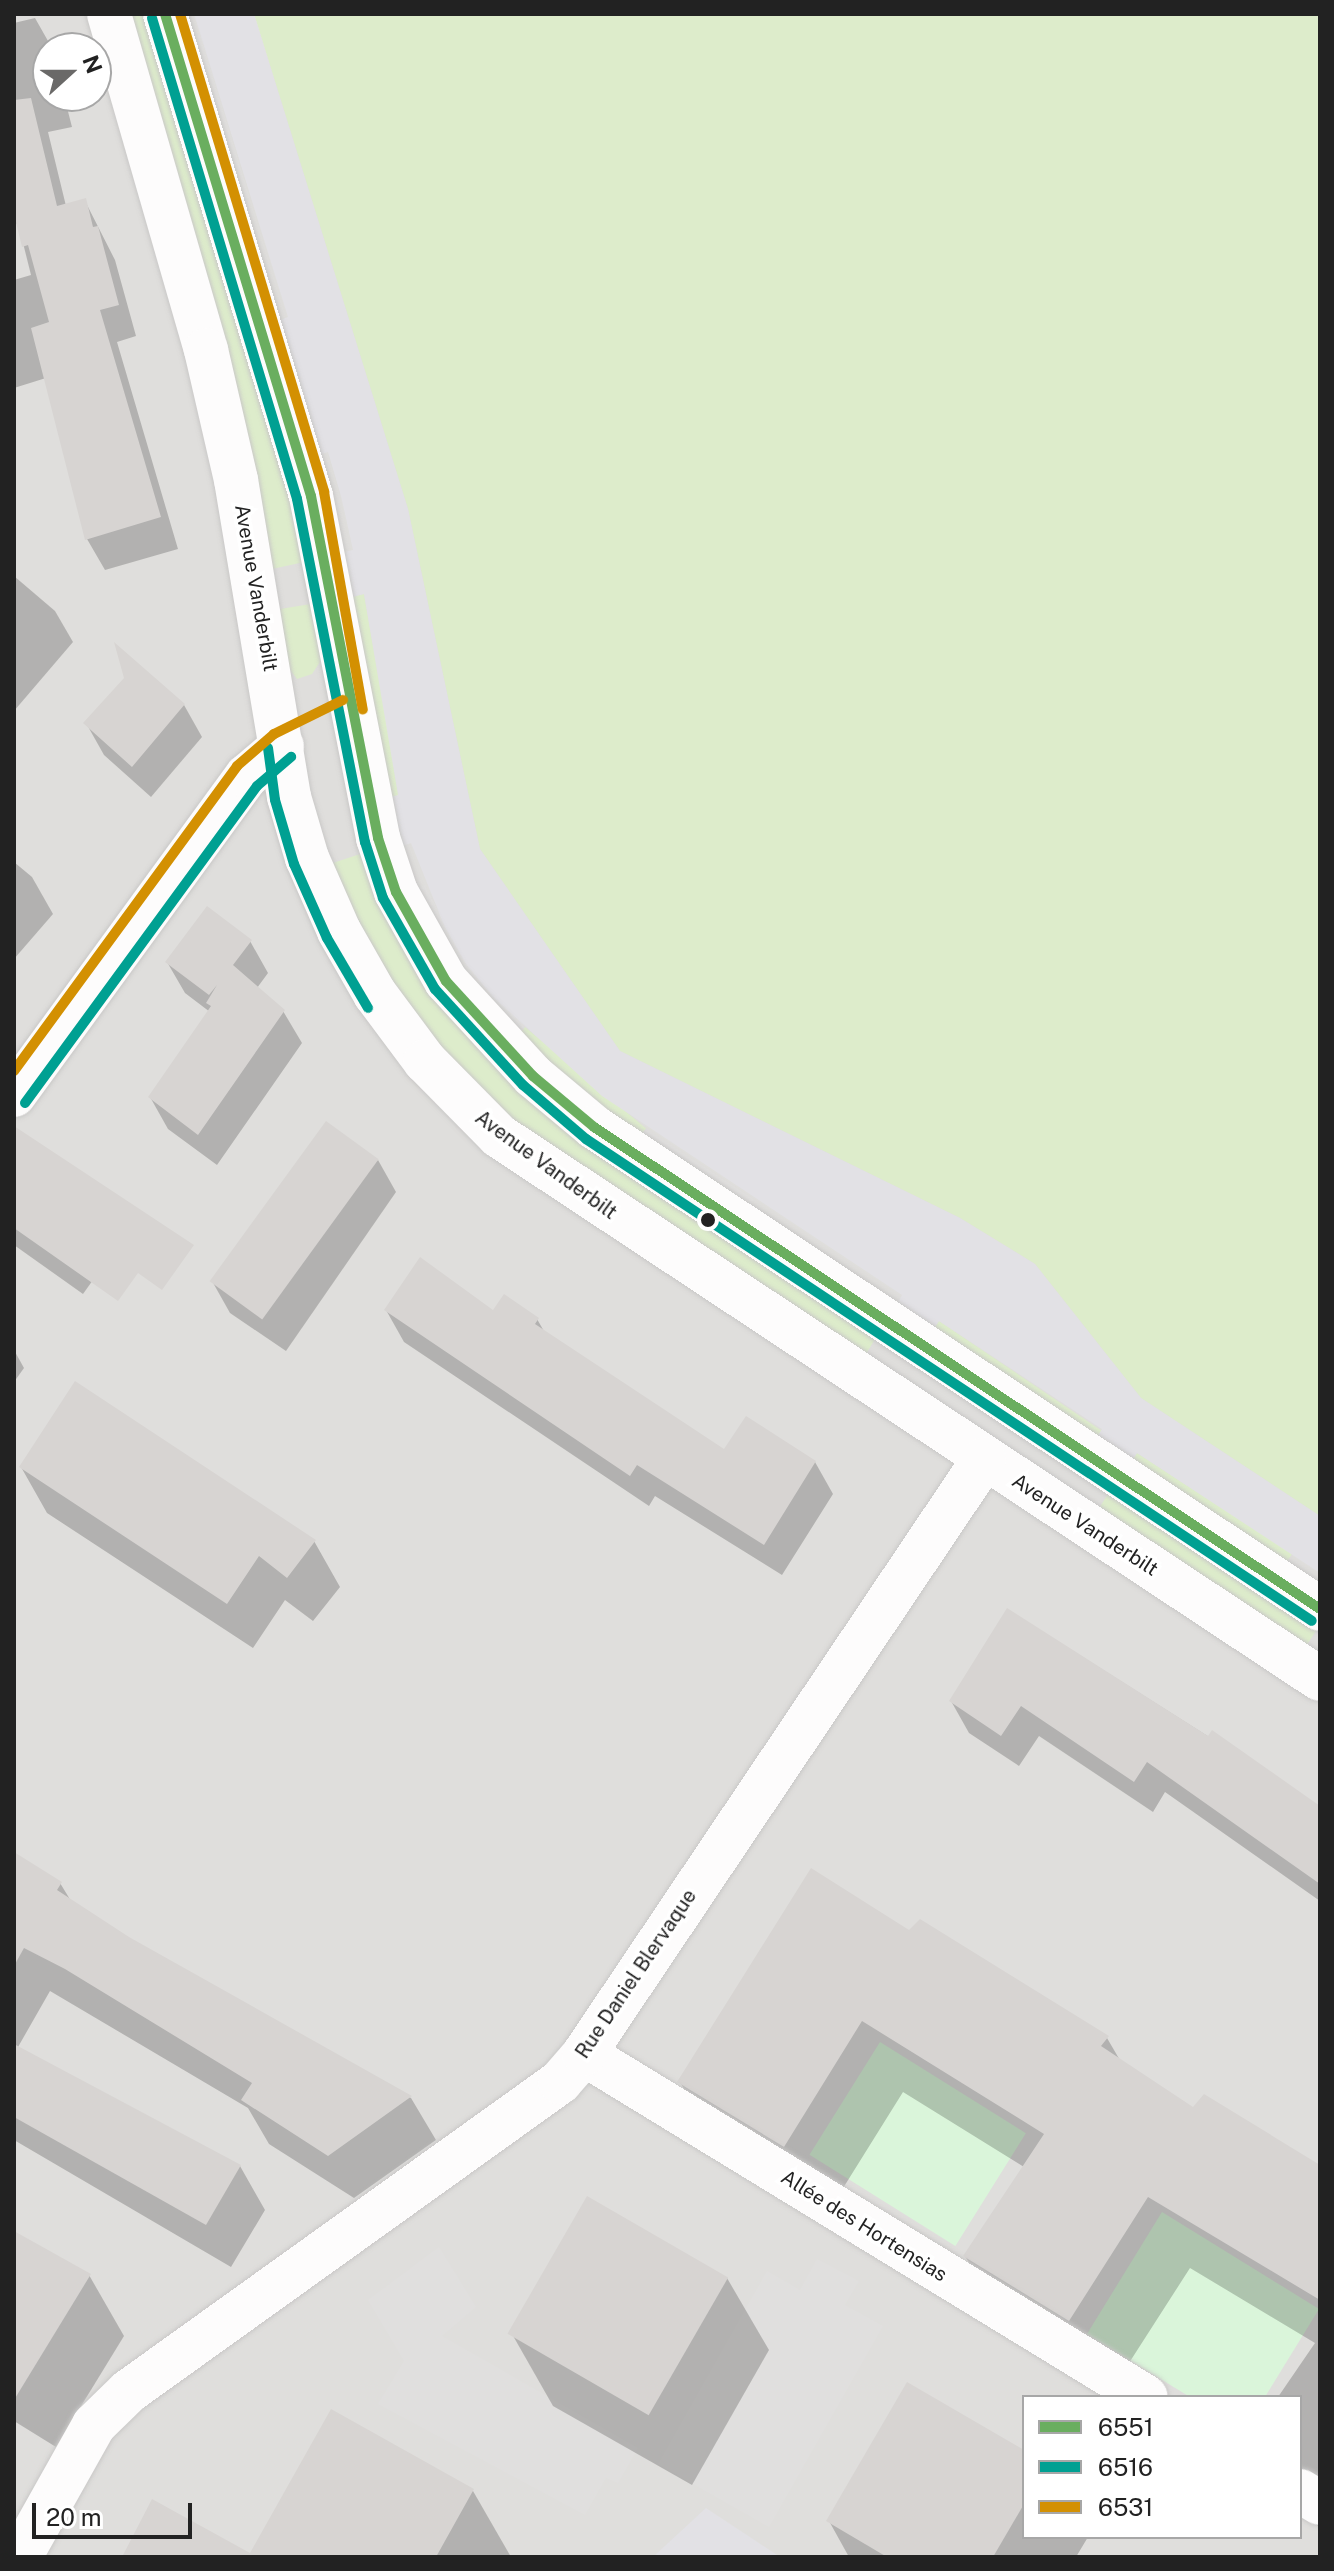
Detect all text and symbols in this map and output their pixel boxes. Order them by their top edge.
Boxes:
north arrow [32,32,112,112]
text: N [77,51,108,77]
street label: Avenue Vanderbilt [229,502,283,674]
street label: Avenue Vanderbilt [470,1105,622,1225]
unlabelled marker [700,1212,716,1228]
street label: Avenue Vanderbilt [1007,1469,1163,1581]
street label: Rue Daniel Blervaque [570,1885,702,2063]
street label: Allée des Hortensias [776,2165,952,2287]
legend [1022,2395,1302,2539]
text: 6551 [1098,2413,1153,2441]
text: 6516 [1098,2453,1153,2481]
scale bar [36,2487,196,2537]
text: 6531 [1098,2493,1153,2521]
text: 20 m [46,2503,102,2531]

